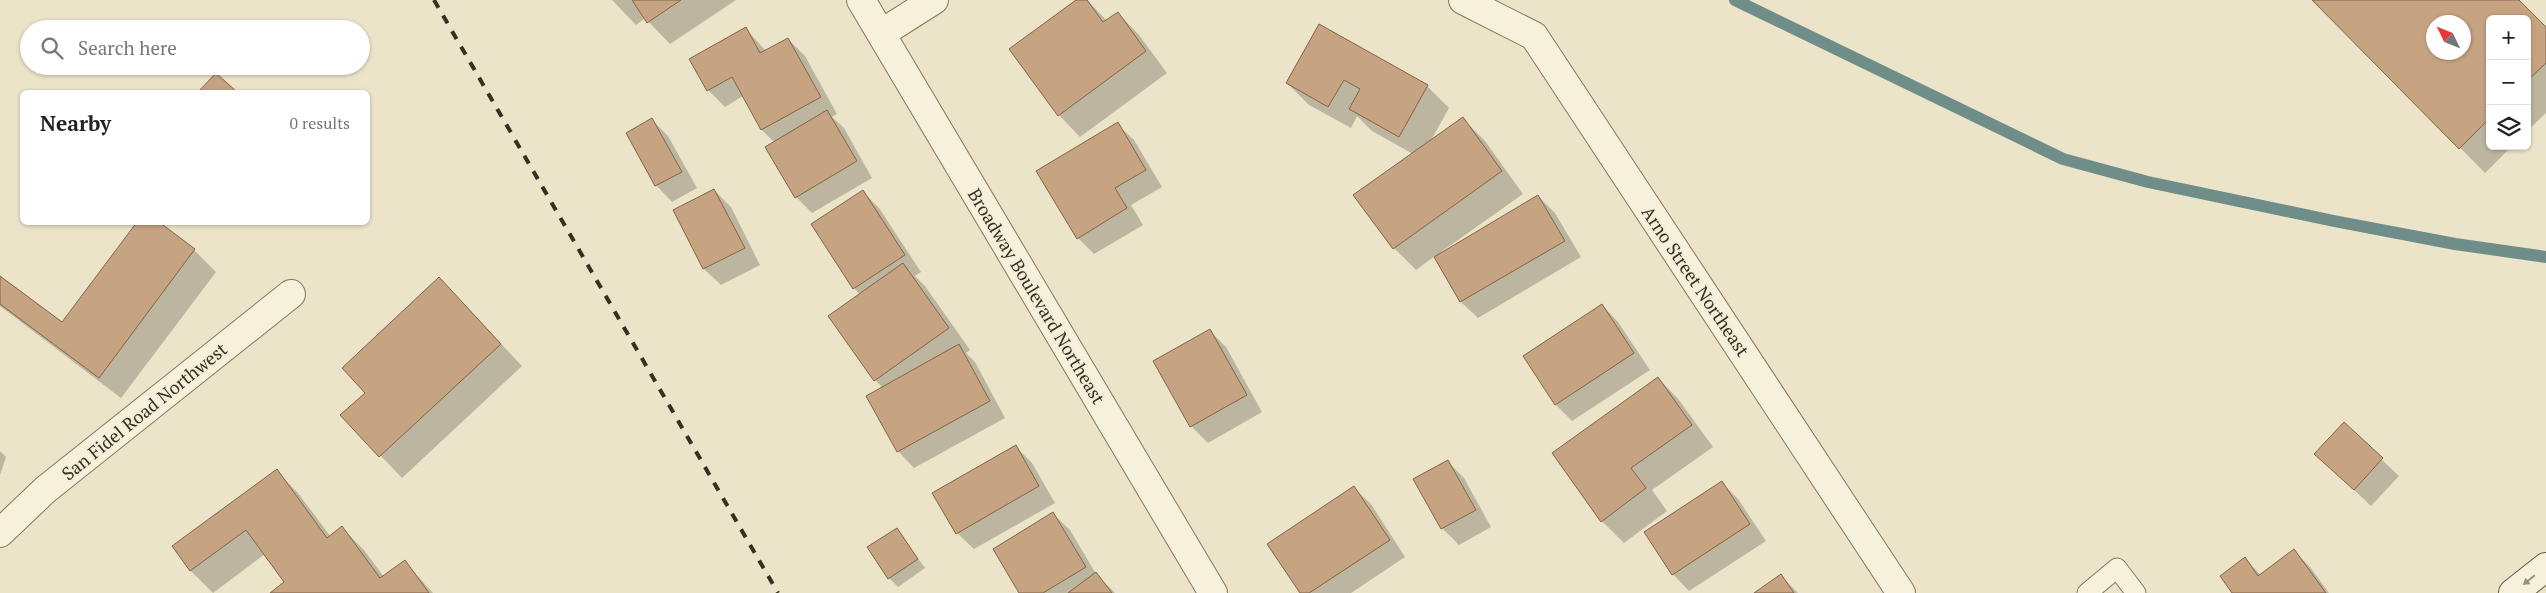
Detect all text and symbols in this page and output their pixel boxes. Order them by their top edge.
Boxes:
north arrow [2426,15,2471,60]
map controls [2486,15,2531,150]
button: + [2486,15,2531,60]
search box [20,20,370,75]
icon: search [38,34,66,62]
text: Search here [78,35,177,60]
button: − [2486,60,2531,105]
button: layers [2486,105,2531,150]
text: Nearby [40,109,111,137]
text: 0 results [290,112,350,134]
street label: Broadway Boulevard Northeast [963,184,1111,409]
street label: Arno Street Northeast [1637,201,1755,361]
street label: San Fidel Road Northwest [56,337,232,485]
one-way arrow [2523,574,2536,585]

